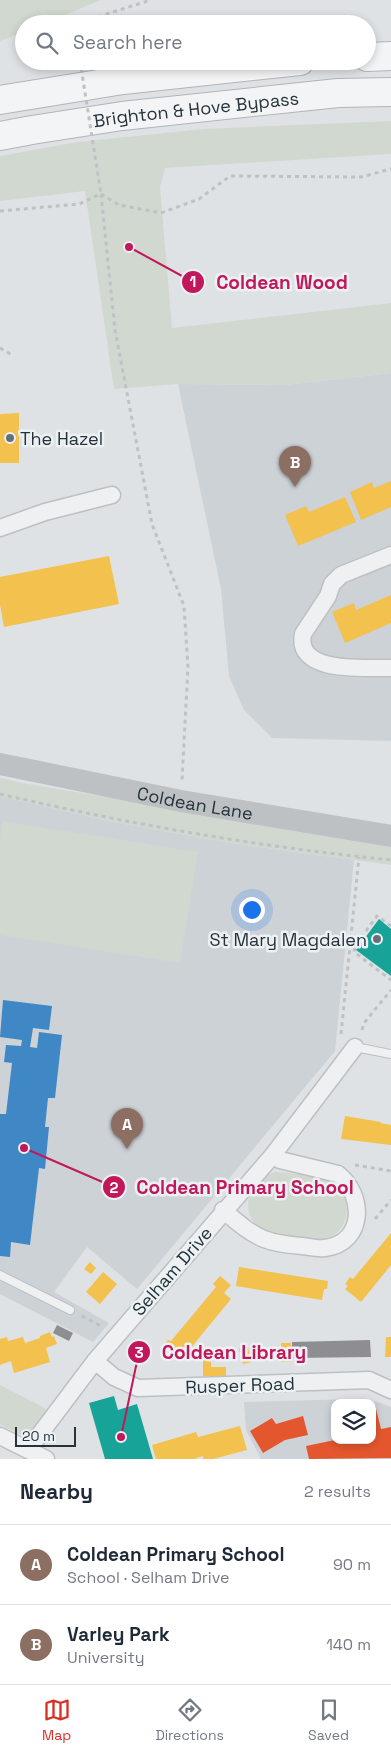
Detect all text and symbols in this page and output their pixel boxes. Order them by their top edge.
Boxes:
search box [15,15,376,70]
icon: search [33,29,61,57]
text: Search here [73,30,183,55]
street label: Brighton & Hove Bypass [92,86,300,132]
callout: Coldean Wood [181,265,358,299]
text: Coldean Wood [216,270,348,295]
text: 1 [190,272,196,291]
place label: The Hazel [20,427,103,450]
marker: The Hazel [4,432,16,444]
pin: B [279,446,311,487]
street label: Coldean Lane [135,781,255,824]
your location [239,897,265,923]
place label: St Mary Magdalen [209,928,367,951]
marker: St Mary Magdalen [371,933,383,945]
pin: A [111,1108,143,1149]
callout: Coldean Primary School [101,1170,364,1204]
text: Coldean Primary School [136,1175,354,1200]
text: 2 [110,1178,119,1197]
street label: Selham Drive [127,1222,217,1320]
callout: Coldean Library [126,1335,316,1369]
text: Coldean Library [162,1340,306,1365]
text: 3 [134,1343,144,1362]
street label: Rusper Road [185,1372,295,1398]
map controls [331,1399,376,1444]
button: layers [331,1399,376,1444]
scale bar [15,1424,76,1447]
text: 20 m [22,1427,55,1445]
text: Nearby [20,1478,93,1505]
text: 2 results [304,1481,371,1502]
text: Coldean Primary School [67,1542,285,1567]
text: A [31,1554,41,1575]
text: 90 m [333,1554,371,1575]
text: School · Selham Drive [67,1567,230,1588]
text: Varley Park [67,1622,170,1647]
text: B [31,1634,41,1655]
text: 140 m [326,1634,371,1655]
text: University [67,1647,145,1668]
tab: Map [42,1696,71,1744]
tab: Directions [155,1696,224,1744]
tab: Saved [308,1696,349,1744]

